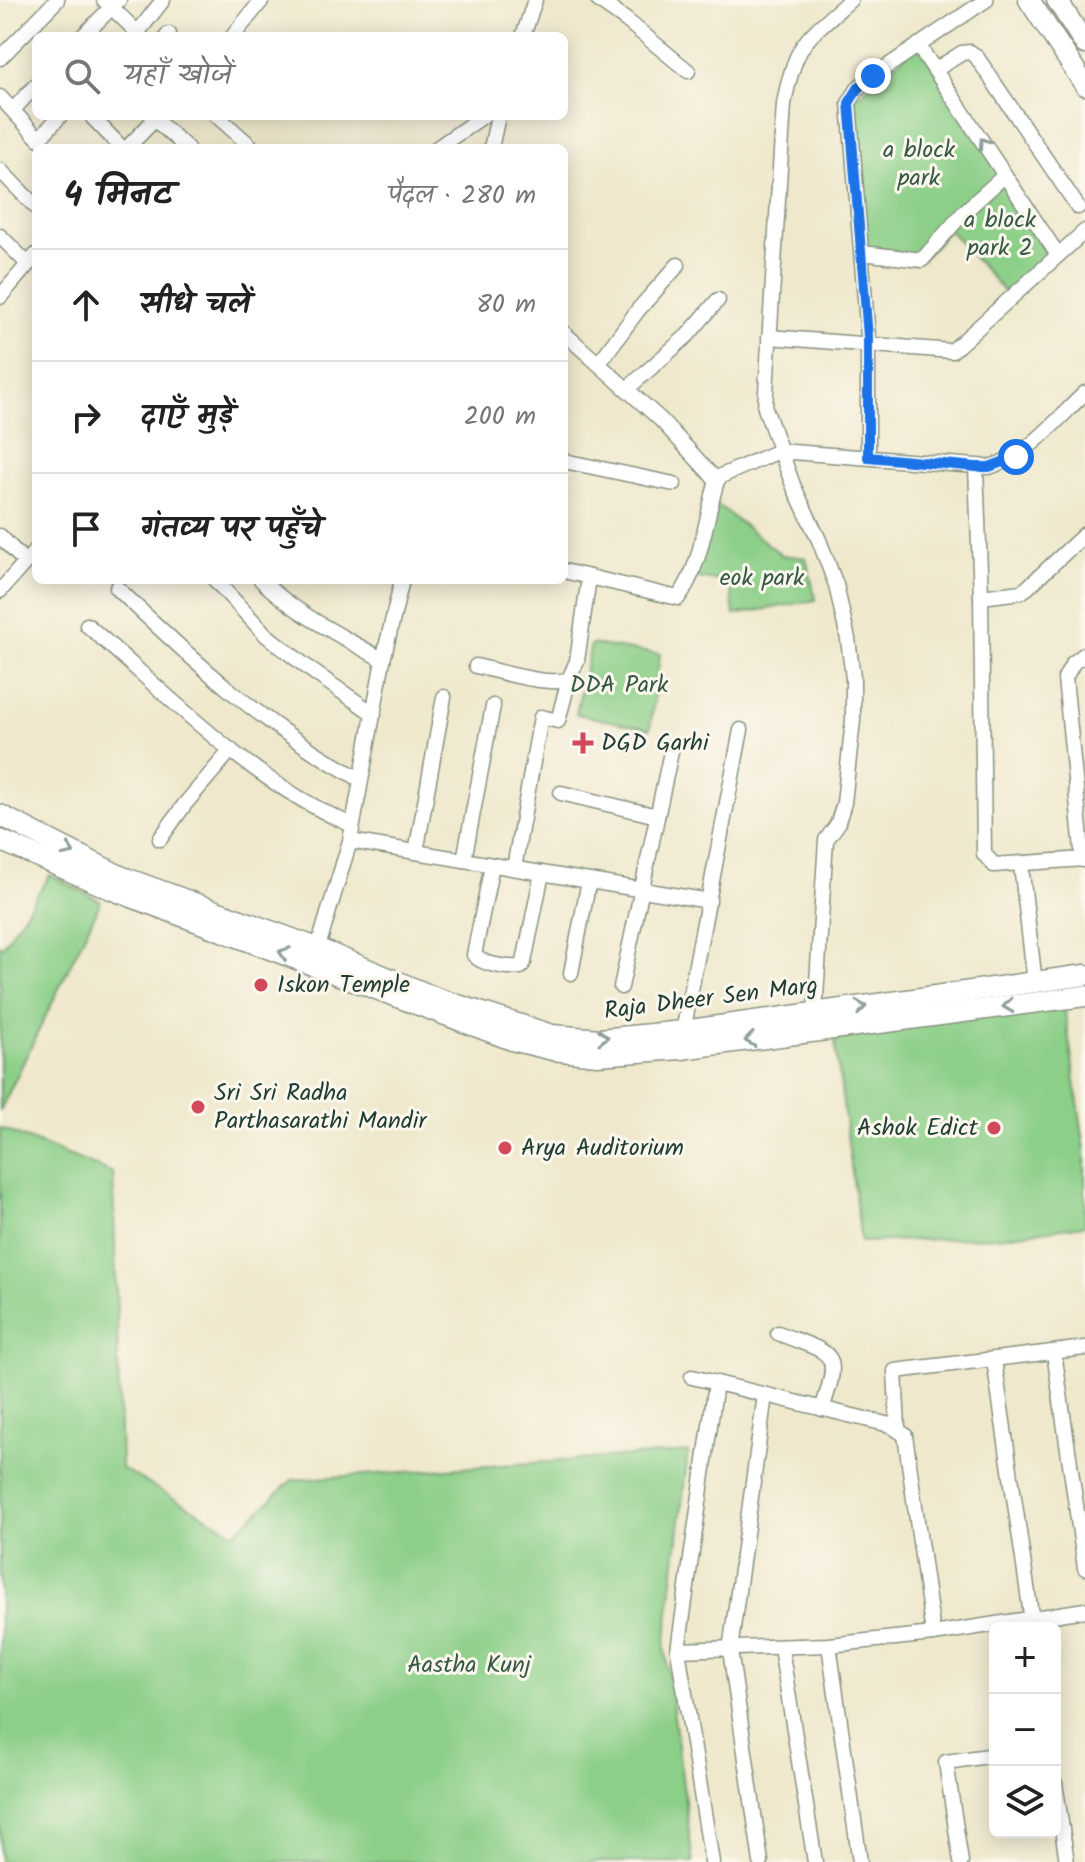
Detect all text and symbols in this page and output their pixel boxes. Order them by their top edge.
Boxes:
search box [32,32,568,120]
text: यहाँ खोजें [124,52,232,100]
icon: search [60,54,104,98]
route end [855,58,891,94]
park label: a block park [883,131,956,198]
one-way arrow [978,138,993,152]
text: 4 मिनट [64,169,173,223]
text: पैदल · 280 m [388,175,536,217]
park label: a block park 2 [964,201,1037,268]
text: सीधे चलें [140,281,250,329]
icon: ahead [64,283,108,327]
text: 80 m [476,284,536,326]
text: दाएँ मुड़ें [140,393,234,441]
icon: right [64,395,108,439]
text: 200 m [464,396,536,438]
route start [998,439,1034,475]
text: गंतव्य पर पहुँचे [140,505,321,553]
icon: arrive [64,507,108,551]
park label: eok park [720,559,805,598]
park label: DDA Park [570,666,669,705]
place label: DGD Garhi [601,724,710,763]
marker: DGD Garhi [572,732,594,754]
one-way arrow [61,841,76,857]
one-way arrow [278,947,292,963]
place label: Iskon Temple [277,966,410,1005]
street label: Raja Dheer Sen Marg [602,967,820,1031]
marker: Iskon Temple [252,976,270,994]
one-way arrow [1001,997,1015,1014]
one-way arrow [854,999,868,1016]
one-way arrow [597,1029,610,1046]
one-way arrow [743,1031,757,1048]
place label: Sri Sri Radha Parthasarathi Mandir [214,1074,428,1141]
marker: Sri Sri Radha Parthasarathi Mandir [189,1098,207,1116]
place label: Ashok Edict [857,1109,979,1148]
marker: Ashok Edict [985,1119,1003,1137]
place label: Arya Auditorium [521,1129,684,1168]
marker: Arya Auditorium [496,1139,514,1157]
map controls [989,1622,1061,1838]
button: + [989,1622,1061,1694]
park label: Aastha Kunj [407,1646,532,1685]
button: − [989,1694,1061,1766]
button: layers [989,1766,1061,1838]

